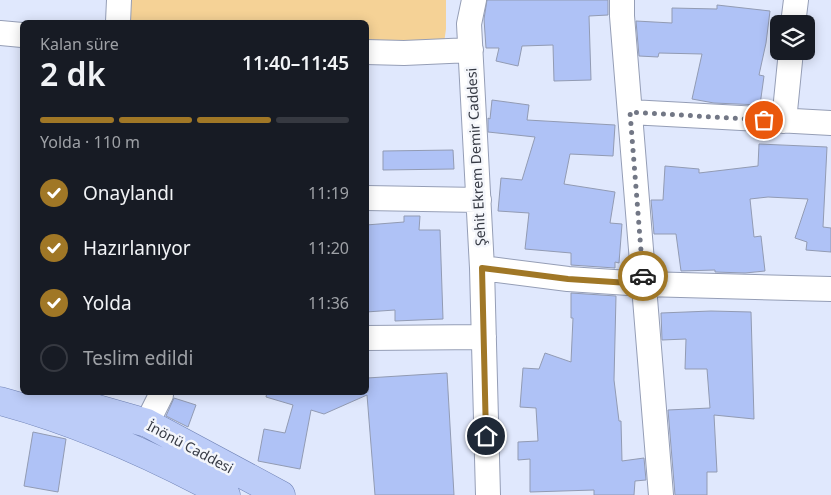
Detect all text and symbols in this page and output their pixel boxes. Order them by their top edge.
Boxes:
map controls [770,15,815,60]
button: layers [770,15,815,60]
text: Kalan süre [40,33,119,55]
text: 11:40–11:45 [242,50,349,76]
text: 2 dk [40,52,105,95]
street label: Şehit Ekrem Demir Caddesi [461,67,490,247]
pin [743,99,785,141]
icon: bag [750,106,778,134]
text: Yolda · 110 m [40,131,140,153]
icon: check [40,179,68,207]
text: Onaylandı [83,180,174,206]
text: 11:19 [308,182,349,204]
icon: check [40,234,68,262]
text: Hazırlanıyor [83,235,191,261]
text: 11:20 [308,237,349,259]
courier [618,251,668,301]
icon: car [629,262,657,290]
icon: check [40,289,68,317]
text: Yolda [83,290,132,316]
text: 11:36 [308,292,349,314]
text: Teslim edildi [83,345,193,371]
pin [465,415,507,457]
street label: İnönü Caddesi [144,416,237,477]
icon: home [472,422,500,450]

